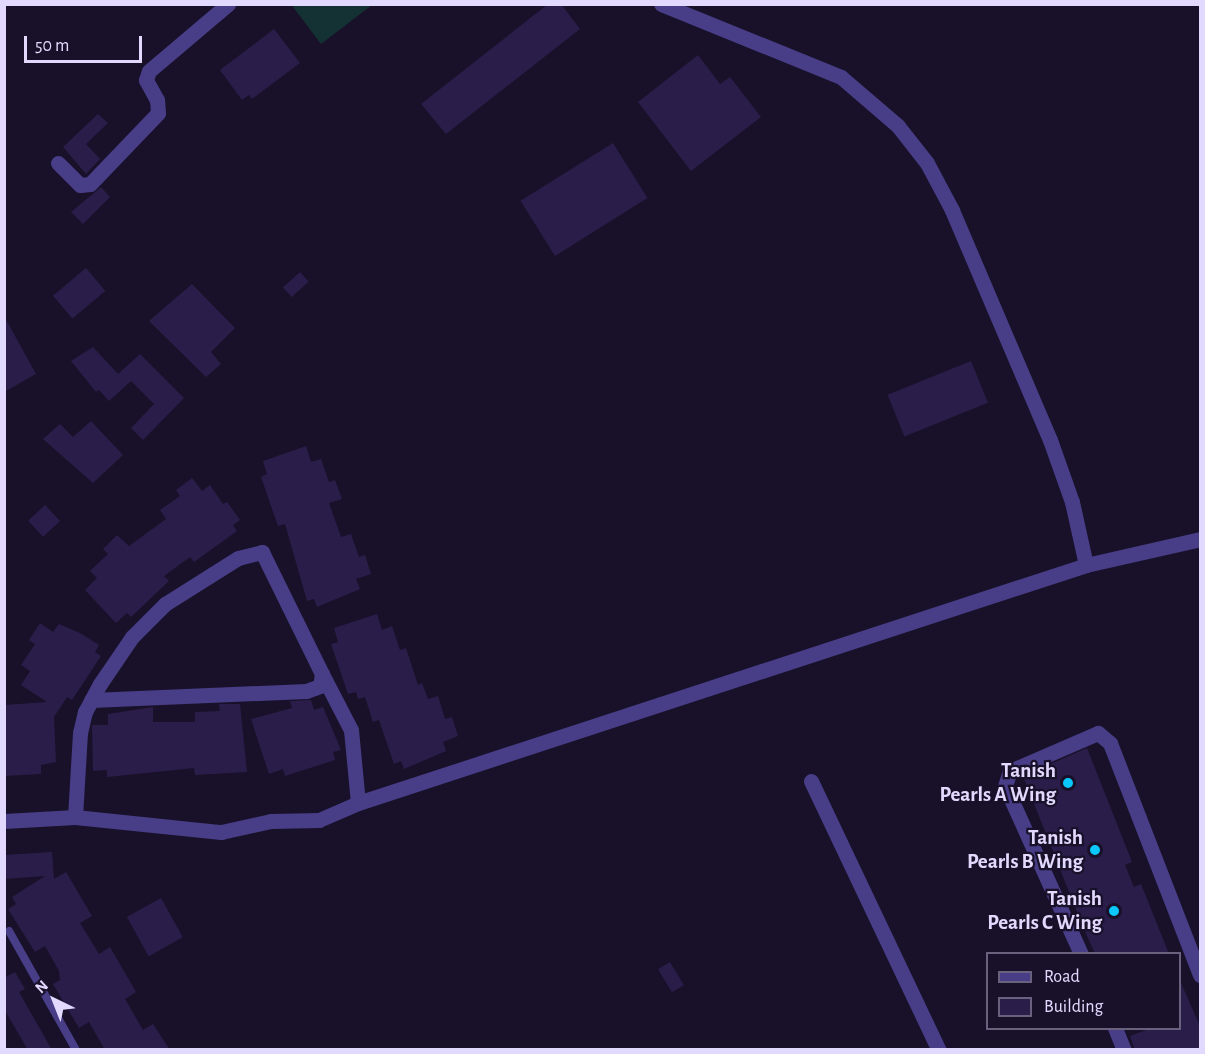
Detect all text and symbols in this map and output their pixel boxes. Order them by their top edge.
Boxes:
scale bar [27,24,146,62]
text: 50 m [35,37,69,55]
place label: Tanish Pearls A Wing [939,758,1056,808]
marker: Tanish Pearls A Wing [1061,776,1075,790]
place label: Tanish Pearls B Wing [967,825,1083,875]
marker: Tanish Pearls B Wing [1088,843,1102,857]
place label: Tanish Pearls C Wing [987,886,1102,936]
marker: Tanish Pearls C Wing [1107,904,1121,918]
legend [986,952,1181,1030]
text: Road [1044,968,1080,986]
north arrow [24,970,84,1030]
text: N [32,977,51,996]
text: Building [1044,998,1103,1016]

